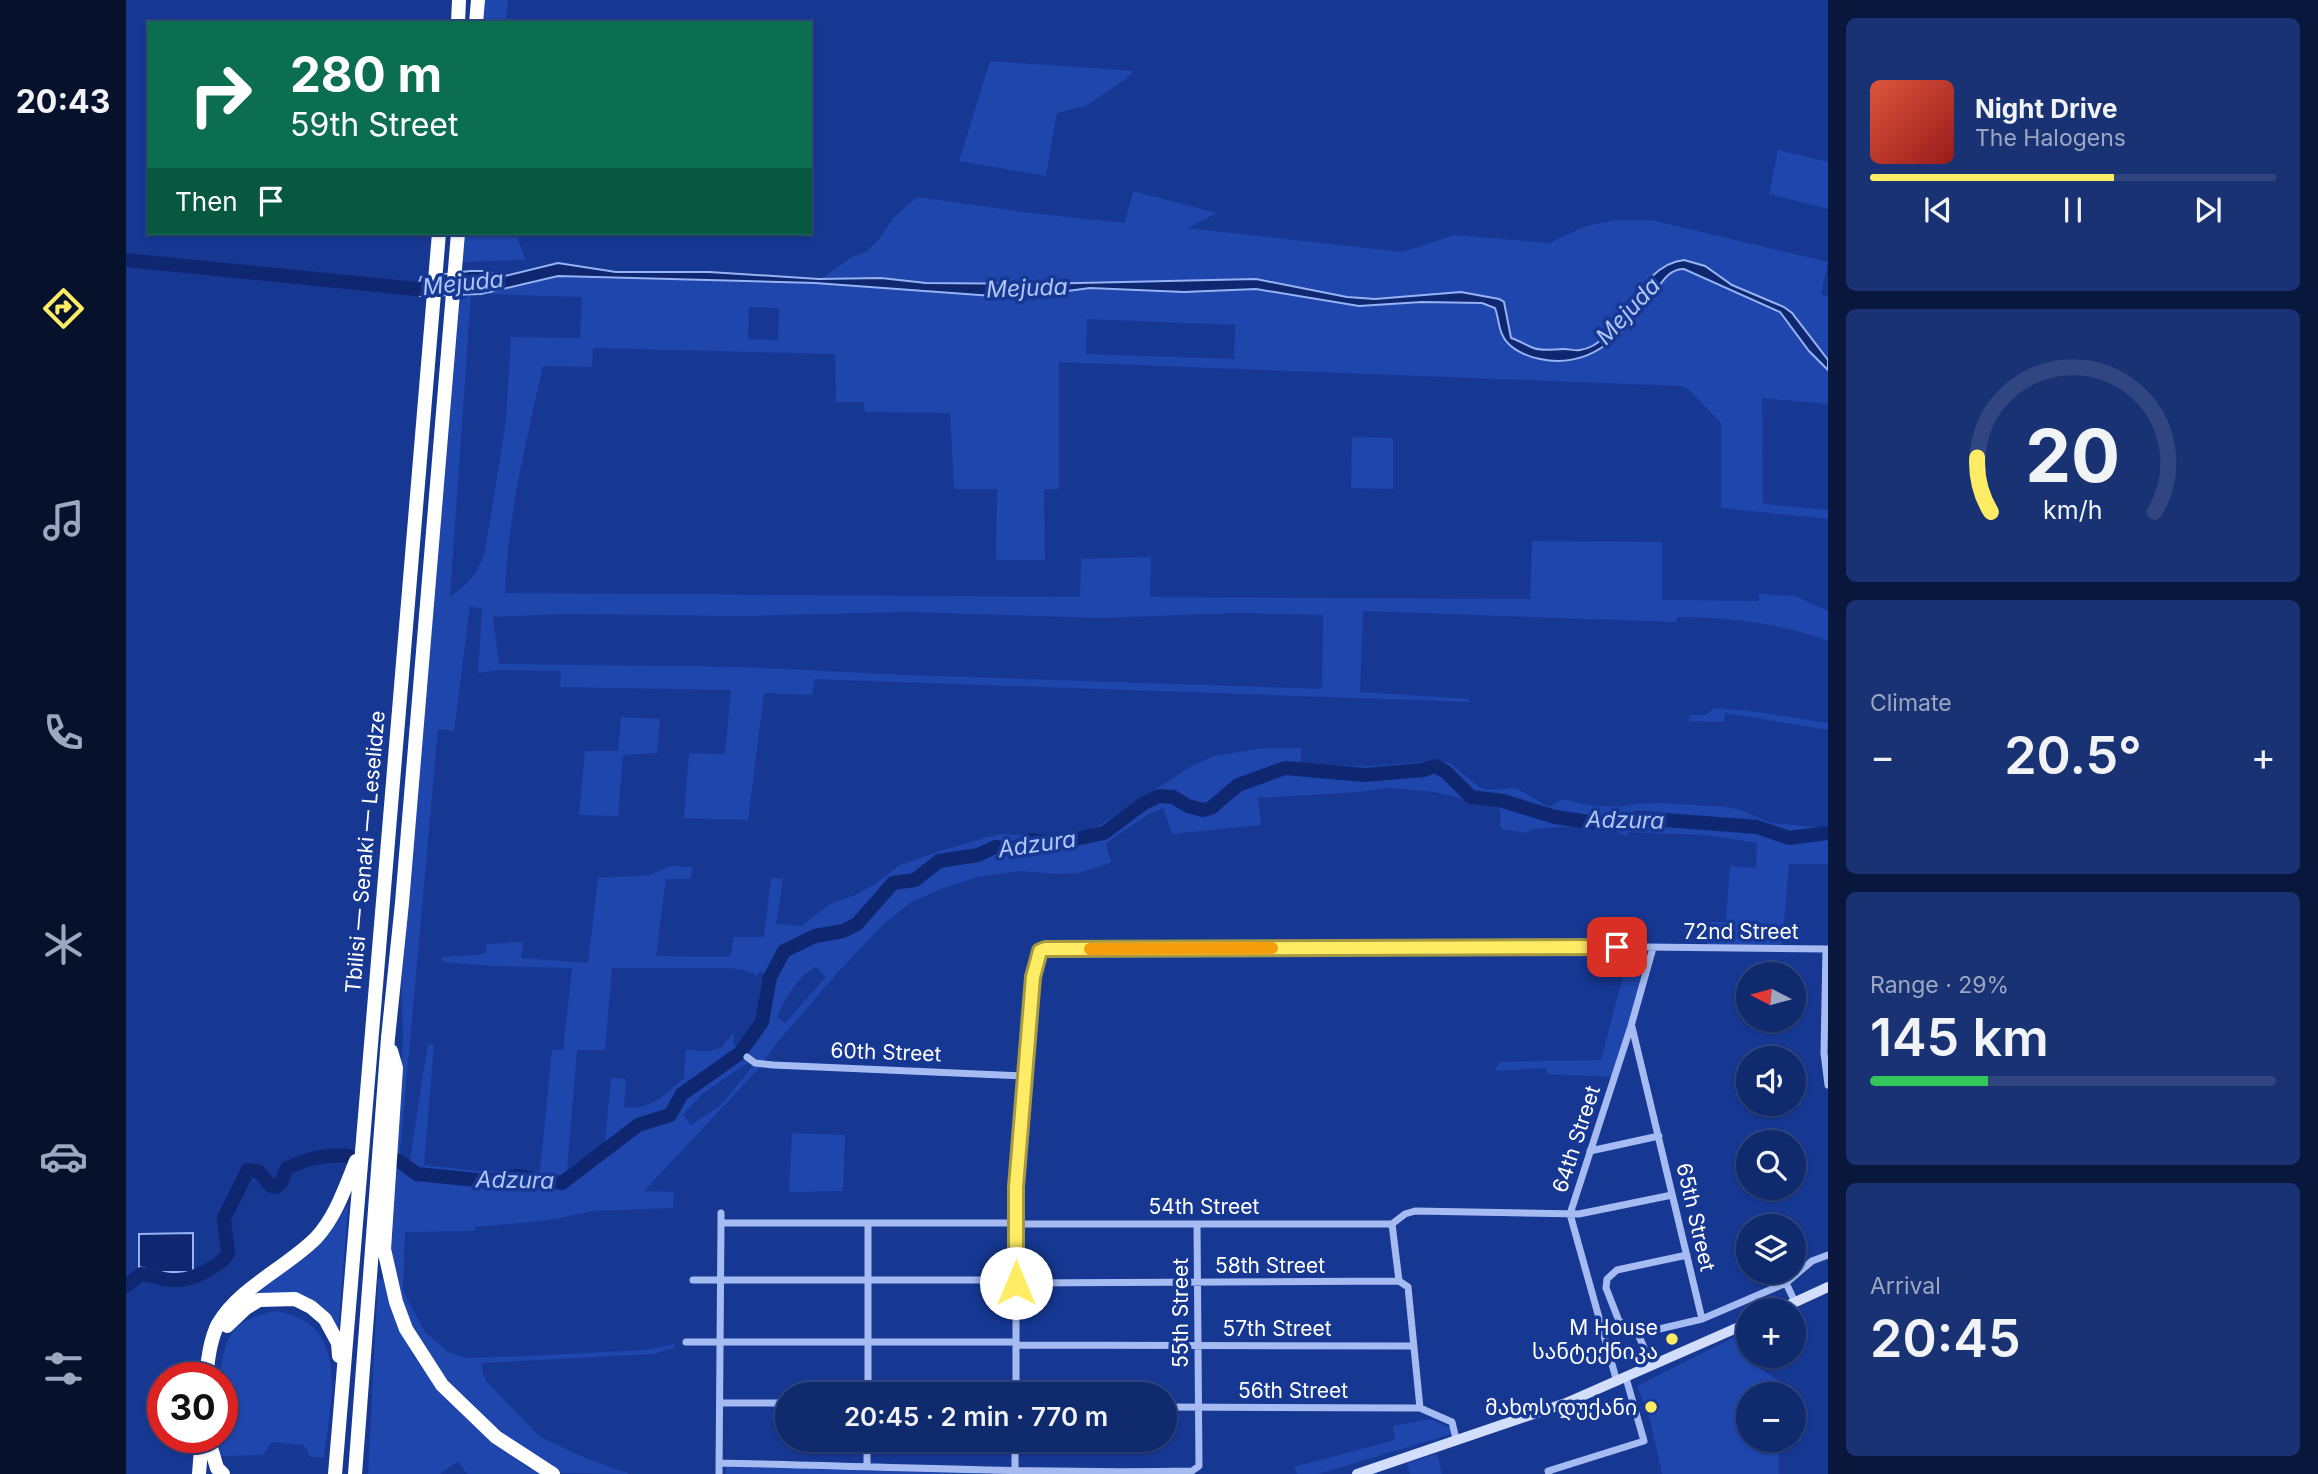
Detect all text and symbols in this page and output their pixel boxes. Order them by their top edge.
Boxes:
text: 280 m [290,45,442,104]
icon: right [175,49,266,140]
text: 20:43 [16,82,110,121]
text: Night Drive [1975,93,2117,124]
text: 59th Street [290,105,458,144]
text: The Halogens [1975,124,2126,152]
icon: arrive [252,182,290,220]
text: Then [175,186,238,217]
icon: previous [1919,191,1957,229]
icon: pause [2054,191,2092,229]
icon: next [2189,191,2227,229]
water label: Mejuda [421,265,505,301]
water label: Mejuda [1590,272,1666,350]
water label: Mejuda [986,273,1068,303]
icon: directions [39,284,88,333]
text: 20 [2026,411,2120,500]
text: km/h [2043,495,2103,525]
icon: music [39,496,88,545]
text: Climate [1870,689,1952,717]
icon: phone [39,708,88,757]
street label: Tbilisi — Senaki — Leselidze [340,709,390,995]
text: 20.5° [2004,724,2142,787]
text: − [1870,733,1895,779]
text: + [2251,733,2276,779]
water label: Adzura [1584,805,1665,835]
water label: Adzura [995,825,1078,863]
pin [1587,917,1647,977]
street label: 72nd Street [1683,919,1799,944]
icon: climate [39,920,88,969]
icon: arrive [1598,928,1636,966]
north arrow [1736,962,1806,1032]
map controls [1736,962,1806,1452]
text: Range · 29% [1870,971,2009,999]
text: 145 km [1870,1006,2049,1069]
street label: 60th Street [830,1038,942,1066]
button: sound [1736,1046,1806,1116]
street label: 64th Street [1547,1082,1605,1196]
button: search [1736,1130,1806,1200]
icon: car [39,1132,88,1181]
street label: 65th Street [1671,1160,1721,1274]
water label: Adzura [474,1165,555,1195]
street label: 54th Street [1149,1194,1260,1219]
button: layers [1736,1214,1806,1284]
position arrow [979,1246,1053,1320]
street label: 58th Street [1215,1253,1325,1278]
street label: 55th Street [1168,1258,1193,1368]
text: Arrival [1870,1272,1941,1300]
button: + [1736,1298,1806,1368]
text: 20:45 [1870,1307,2021,1370]
place label: M House სანტექნიკა [1532,1315,1658,1364]
street label: 57th Street [1222,1316,1332,1341]
marker: M House სანტექნიკა [1664,1331,1680,1347]
icon: filters [39,1344,88,1393]
speed limit sign: 30 [147,1362,238,1453]
street label: 56th Street [1238,1378,1348,1403]
button: − [1736,1382,1806,1452]
place label: მახოს დუქანი [1485,1395,1637,1421]
marker: მახოს დუქანი [1643,1399,1659,1415]
text: 20:45 · 2 min · 770 m [844,1401,1108,1432]

